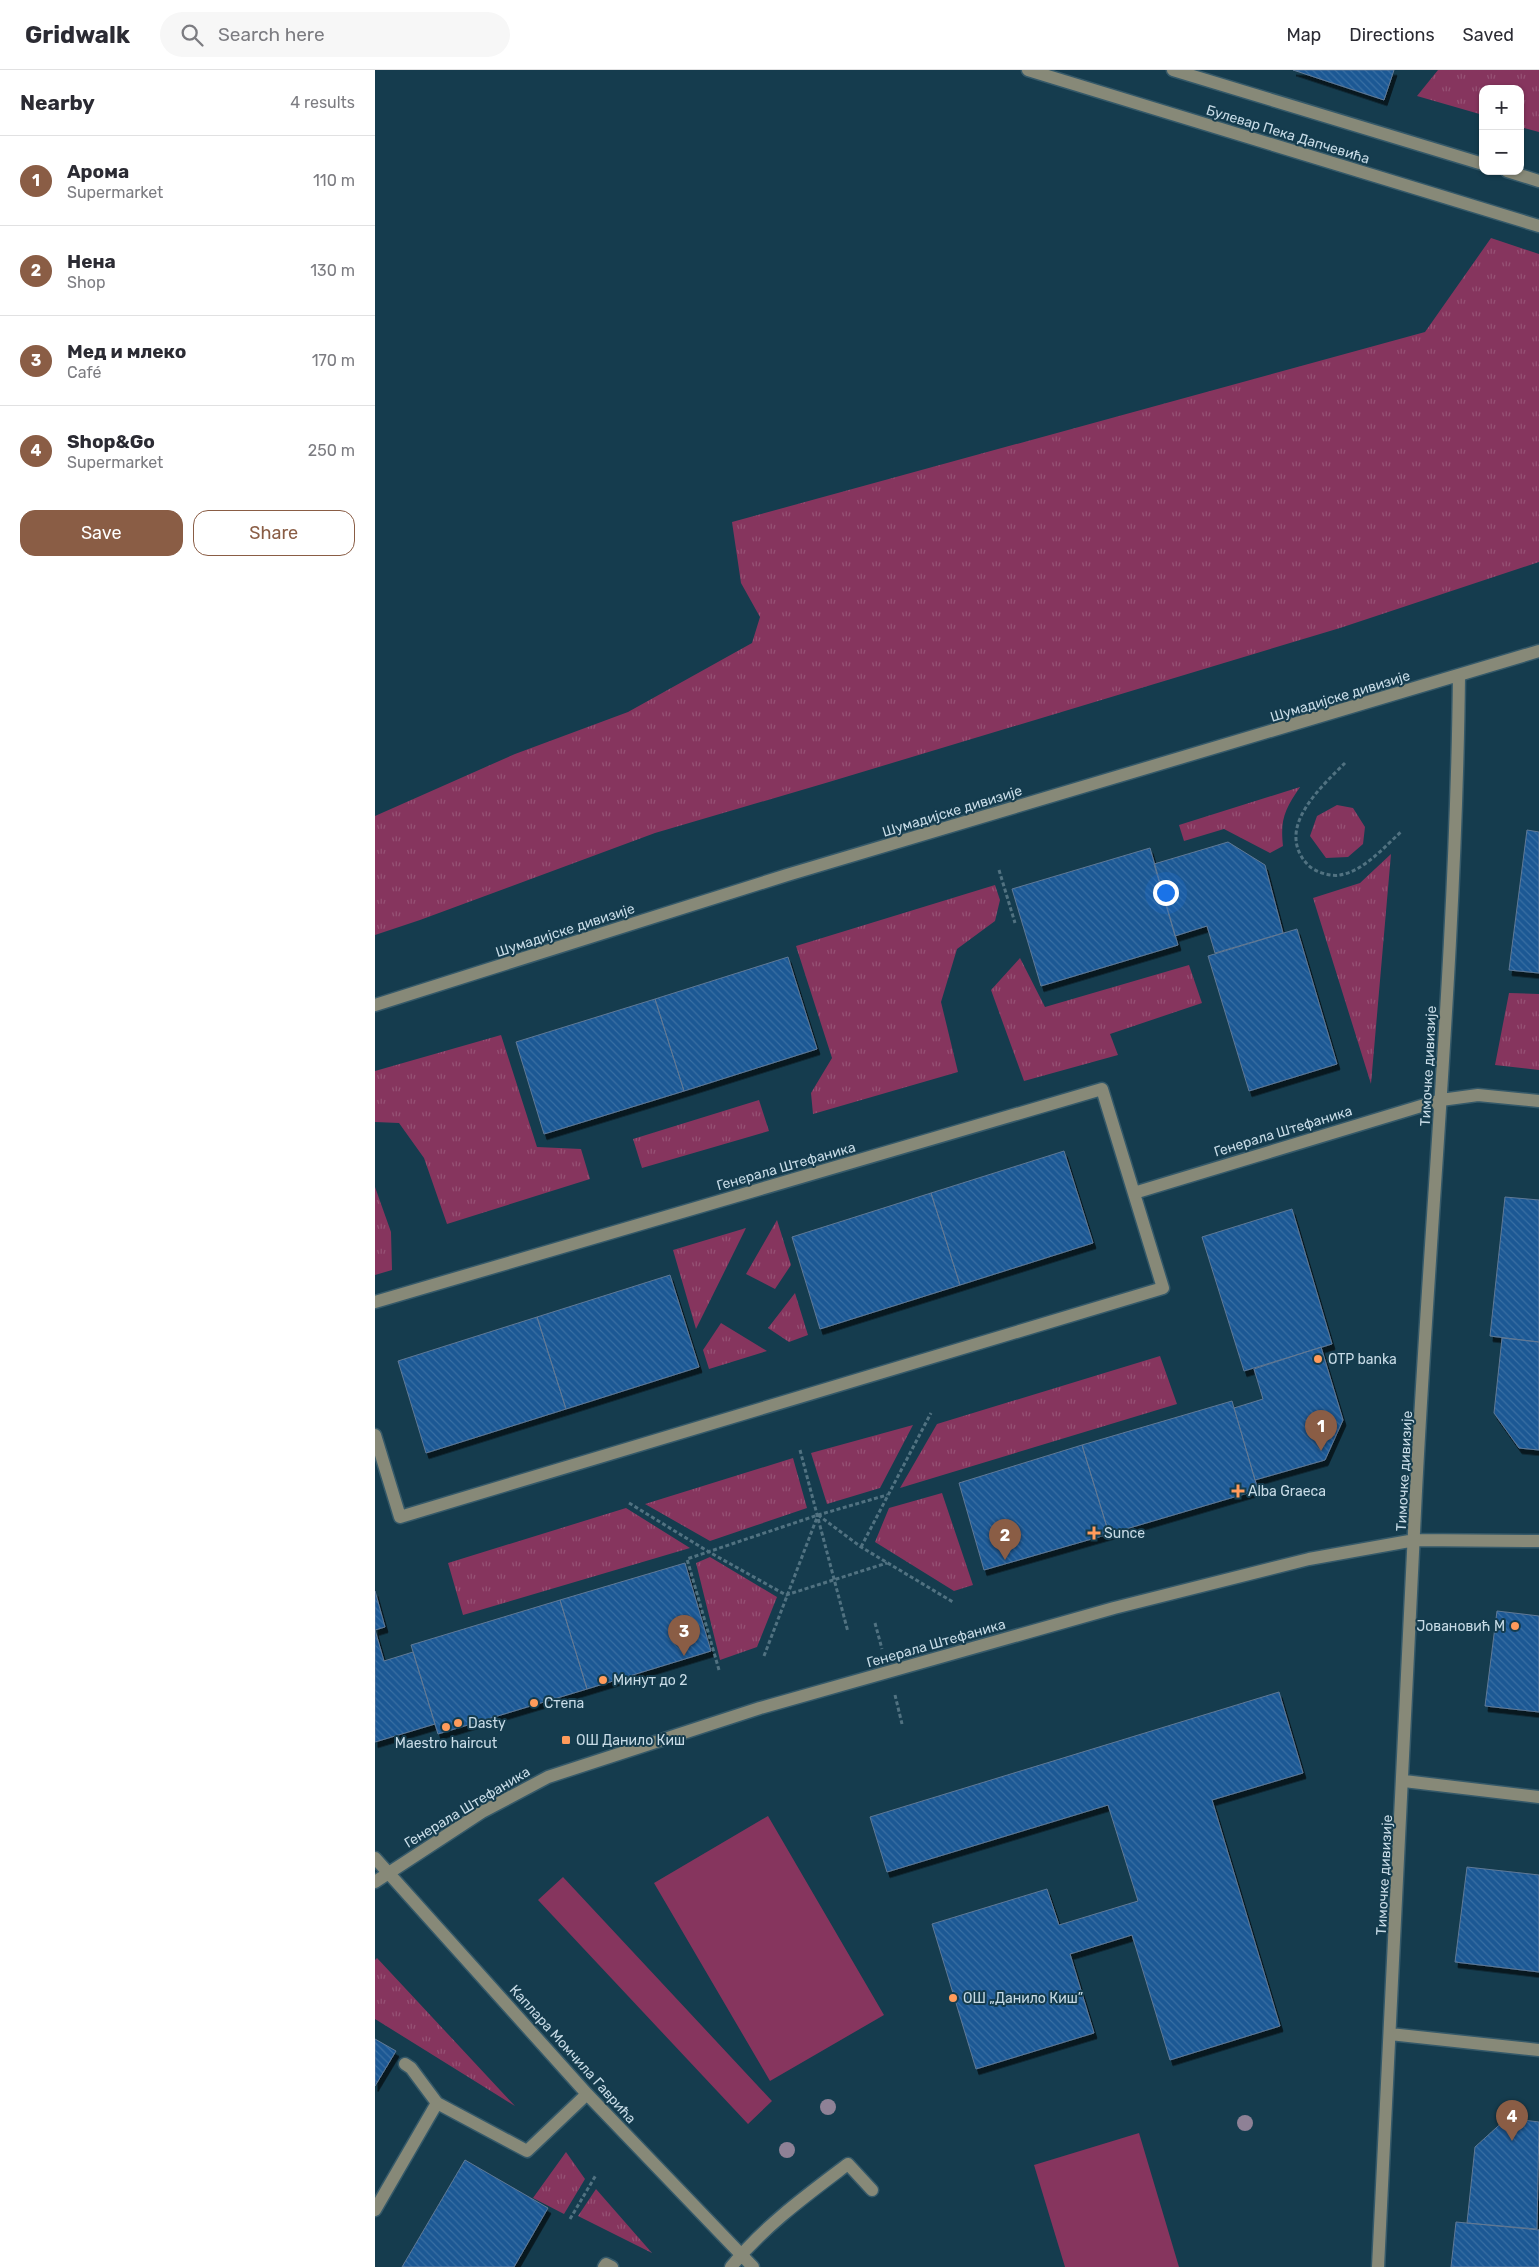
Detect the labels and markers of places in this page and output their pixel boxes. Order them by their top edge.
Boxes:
place label: OTP banka [1328,1351,1397,1368]
marker: OTP banka [1312,1353,1324,1365]
pin: 1 [1305,1410,1337,1451]
place label: Alba Graeca [1248,1483,1326,1500]
marker: Alba Graeca [1232,1485,1244,1497]
pin: 2 [989,1519,1021,1560]
place label: Sunce [1104,1525,1145,1542]
marker: Sunce [1088,1527,1100,1539]
pin: 3 [668,1615,700,1656]
place label: Јовановић М [1416,1618,1505,1635]
marker: Јовановић М [1509,1620,1521,1632]
place label: Минут до 2 [613,1672,688,1689]
marker: Минут до 2 [597,1674,609,1686]
place label: Степа [544,1695,584,1712]
marker: Степа [528,1697,540,1709]
place label: Dasty [468,1715,506,1732]
marker: Dasty [452,1717,464,1729]
marker: Maestro haircut [440,1721,452,1733]
place label: ОШ Данило Киш [576,1732,685,1749]
marker: ОШ Данило Киш [560,1734,572,1746]
place label: Maestro haircut [395,1735,498,1752]
place label: ОШ „Данило Киш” [963,1990,1083,2007]
marker: ОШ „Данило Киш” [947,1992,959,2004]
pin: 4 [1496,2100,1528,2141]

